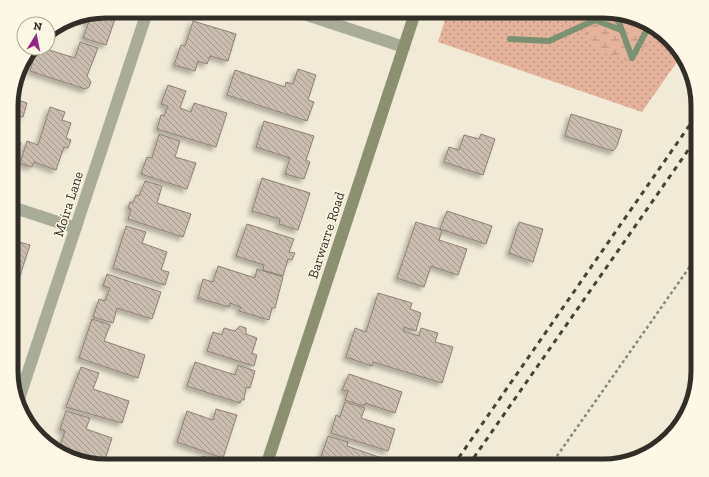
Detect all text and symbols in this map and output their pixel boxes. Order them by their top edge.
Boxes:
north arrow [16,16,56,56]
text: N [32,20,44,34]
street label: Moira Lane [50,169,87,239]
street label: Barwarre Road [304,189,349,281]

